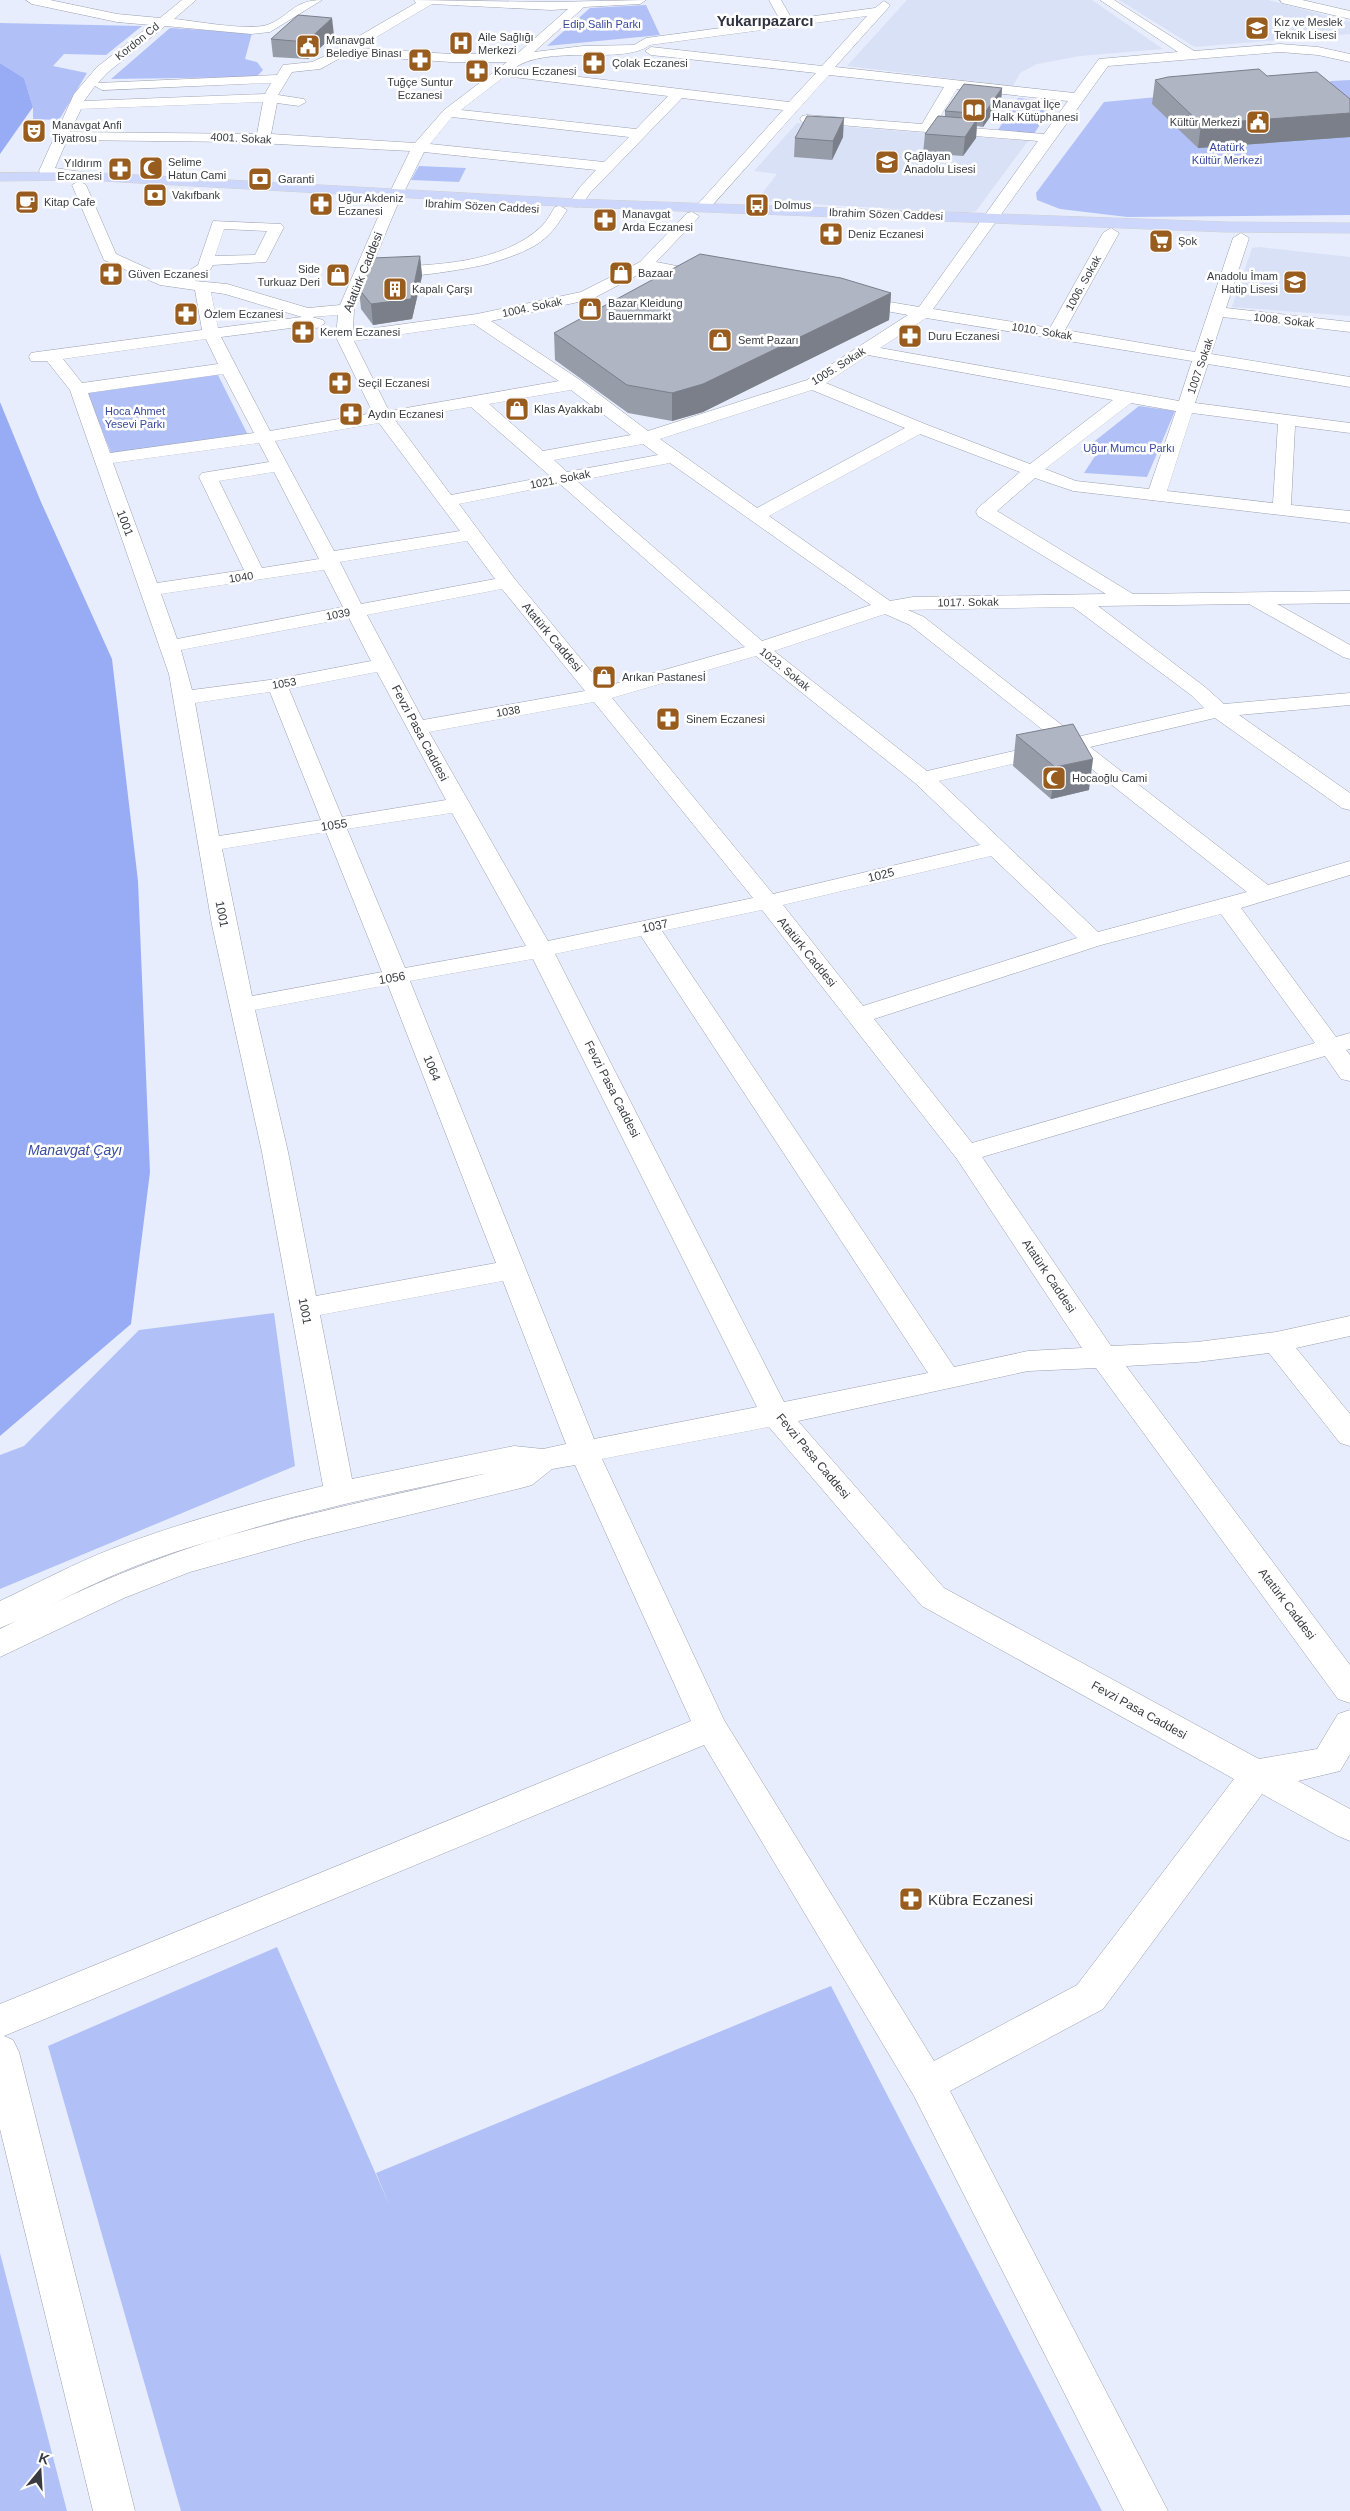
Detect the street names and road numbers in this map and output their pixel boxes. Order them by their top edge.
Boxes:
street label: Kordon Cd [113,20,161,62]
street label: 4001. Sokak [210,130,272,146]
street label: Ibrahim Sözen Caddesi [425,197,539,215]
street label: Ibrahim Sözen Caddesi [829,206,943,222]
street label: Atatürk Caddesi [341,230,385,314]
street label: 1006. Sokak [1063,253,1103,313]
street label: 1004. Sokak [501,295,564,319]
street label: 1008. Sokak [1253,311,1316,329]
street label: 1010. Sokak [1011,320,1074,342]
street label: 1007 Sokak [1185,336,1215,395]
street label: 1005. Sokak [809,344,868,387]
street label: 1021. Sokak [529,467,592,491]
street label: 1001 [114,508,136,538]
street label: 1040 [228,569,254,585]
street label: 1017. Sokak [937,595,999,609]
street label: Atatürk Caddesi [519,600,585,674]
street label: 1039 [325,606,351,622]
street label: 1023. Sokak [757,645,813,693]
street label: 1053 [271,675,297,691]
street label: Fevzi Pasa Caddesi [389,683,451,783]
street label: 1038 [495,703,521,719]
street label: 1055 [320,816,349,834]
street label: 1025 [866,865,896,885]
street label: 1001 [213,900,231,929]
street label: Atatürk Caddesi [775,914,839,990]
street label: 1037 [640,916,670,936]
street label: 1056 [378,969,407,987]
street label: Fevzi Pasa Caddesi [582,1038,642,1140]
street label: 1064 [421,1053,444,1083]
street label: Atatürk Caddesi [1019,1237,1079,1315]
street label: 1001 [296,1297,314,1326]
street label: Fevzi Pasa Caddesi [773,1411,853,1501]
street label: Atatürk Caddesi [1256,1566,1318,1642]
street label: Fevzi Pasa Caddesi [1089,1678,1189,1742]

